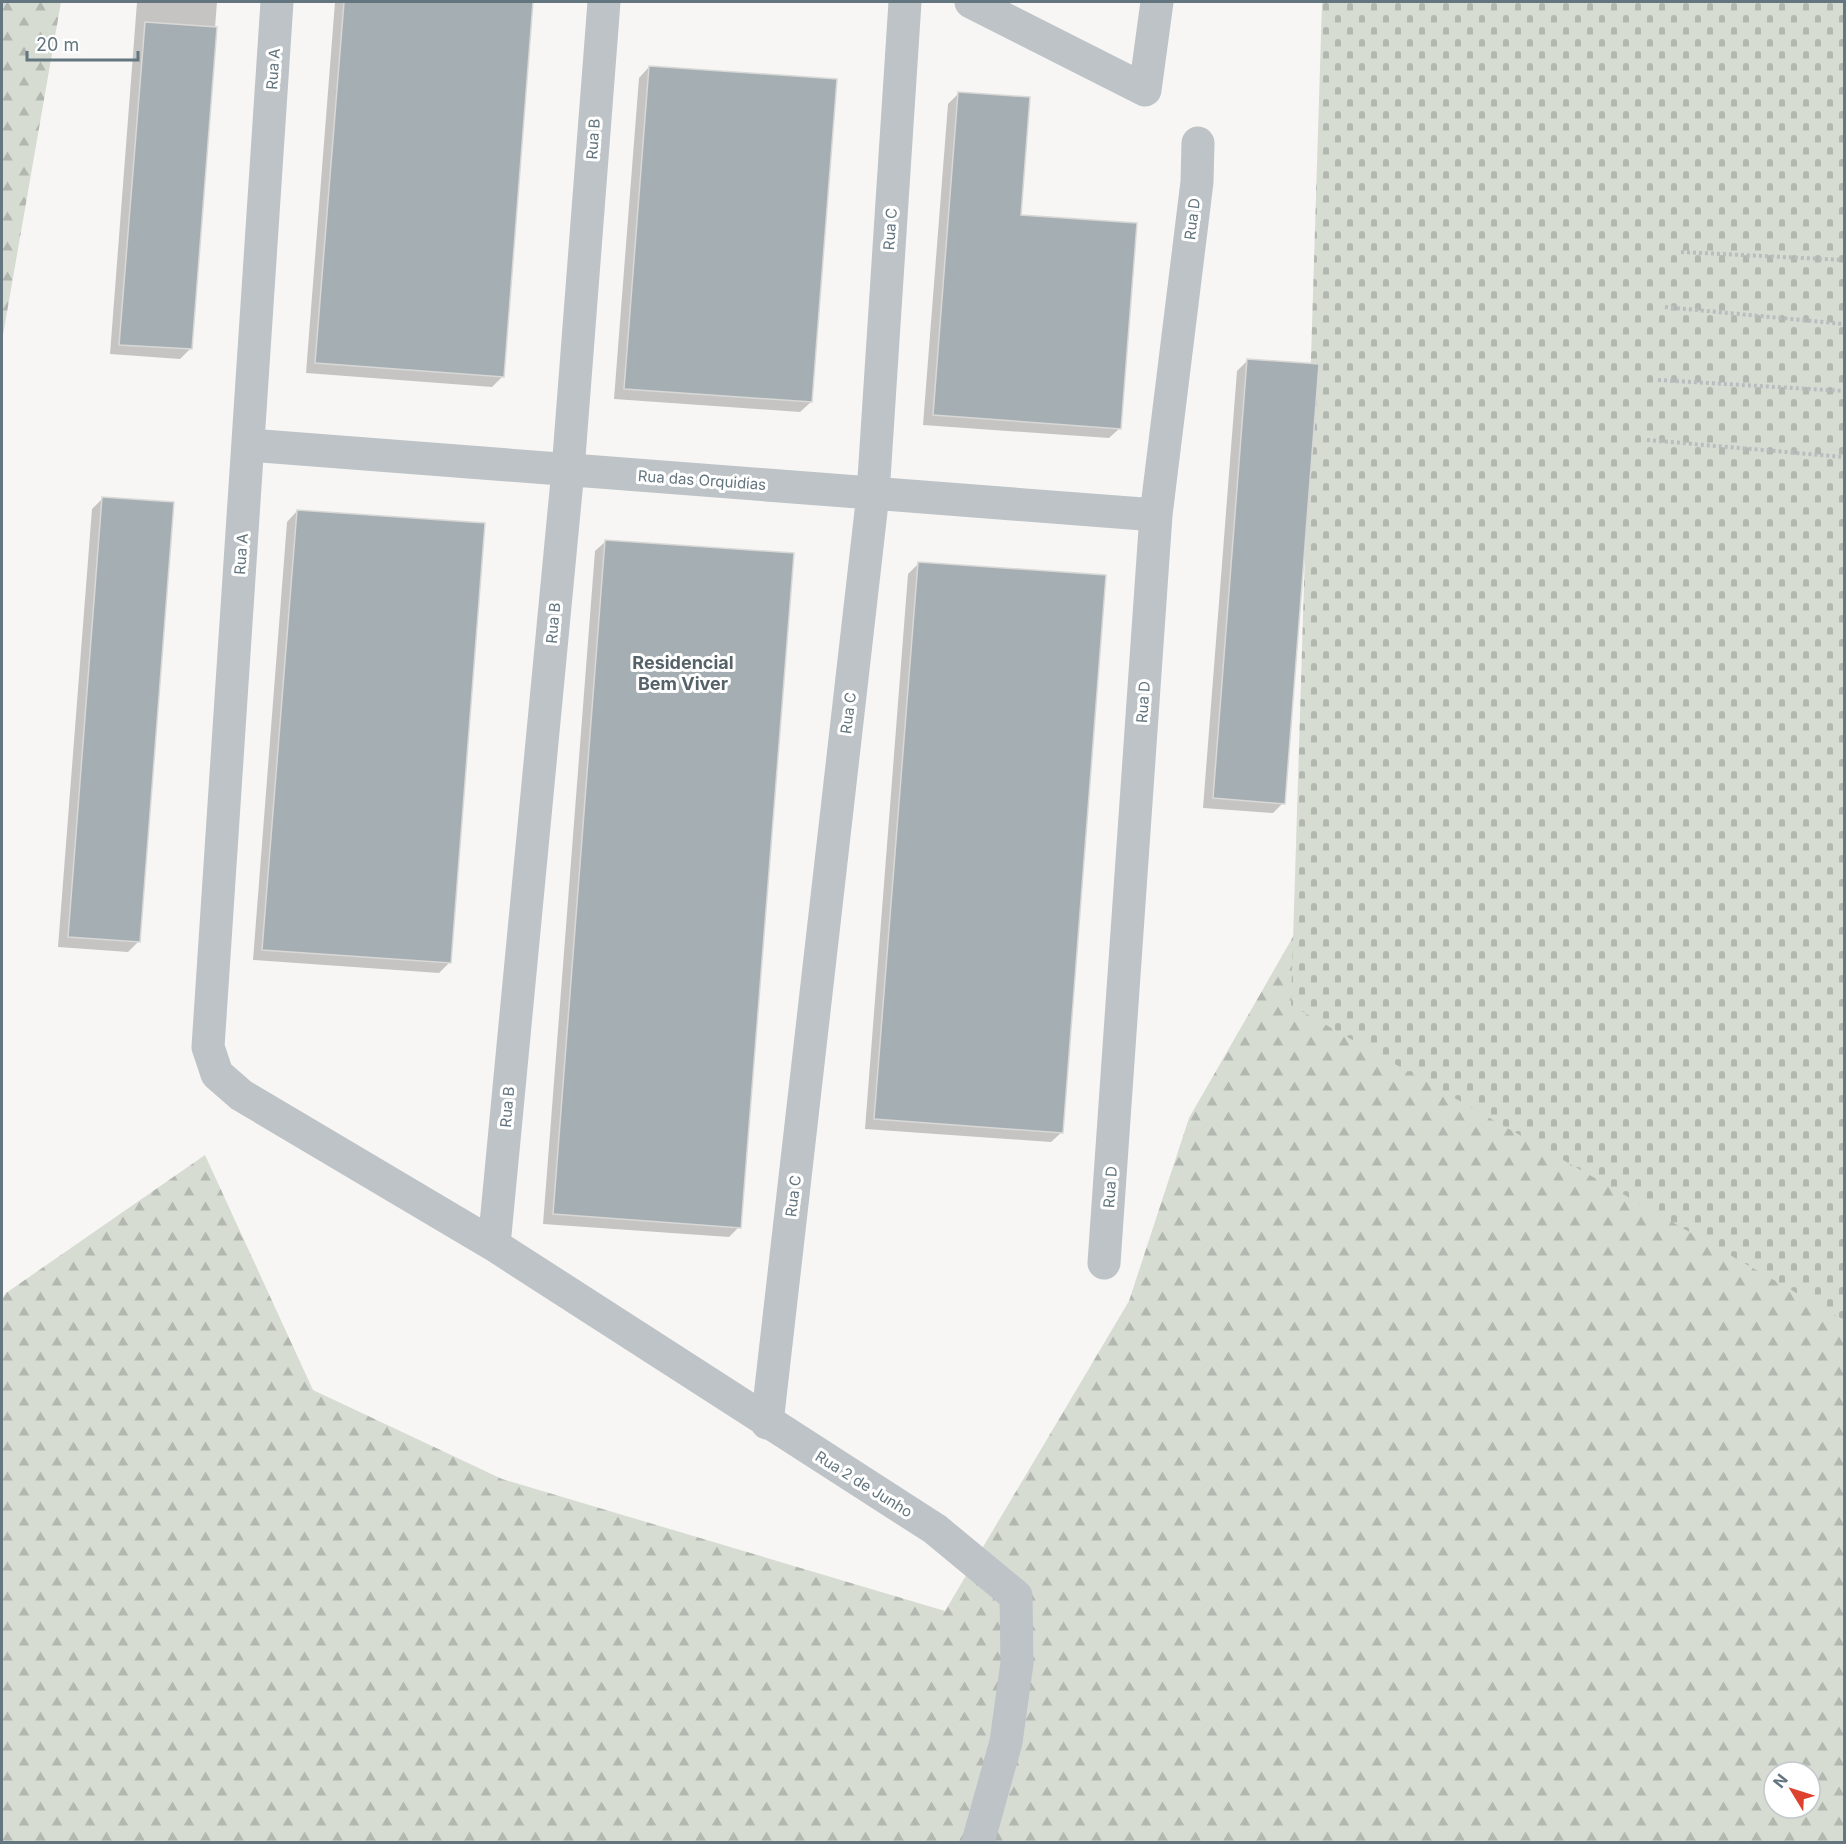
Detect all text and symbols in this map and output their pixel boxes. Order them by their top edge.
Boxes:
scale bar [27,24,138,62]
text: 20 m [36,34,79,55]
street label: Rua A [262,48,284,90]
street label: Rua B [582,118,604,160]
street label: Rua D [1180,197,1204,241]
street label: Rua C [879,207,901,251]
street label: Rua das Orquidias [637,466,767,494]
street label: Rua A [230,533,252,575]
street label: Rua B [542,602,564,644]
district label: Residencial Bem Viver [632,652,734,694]
street label: Rua D [1132,680,1154,724]
street label: Rua C [836,691,860,735]
street label: Rua B [496,1086,518,1128]
street label: Rua D [1099,1165,1121,1209]
street label: Rua C [781,1174,805,1218]
street label: Rua 2 de Junho [812,1447,916,1521]
north arrow [1762,1760,1822,1820]
text: N [1769,1770,1792,1792]

